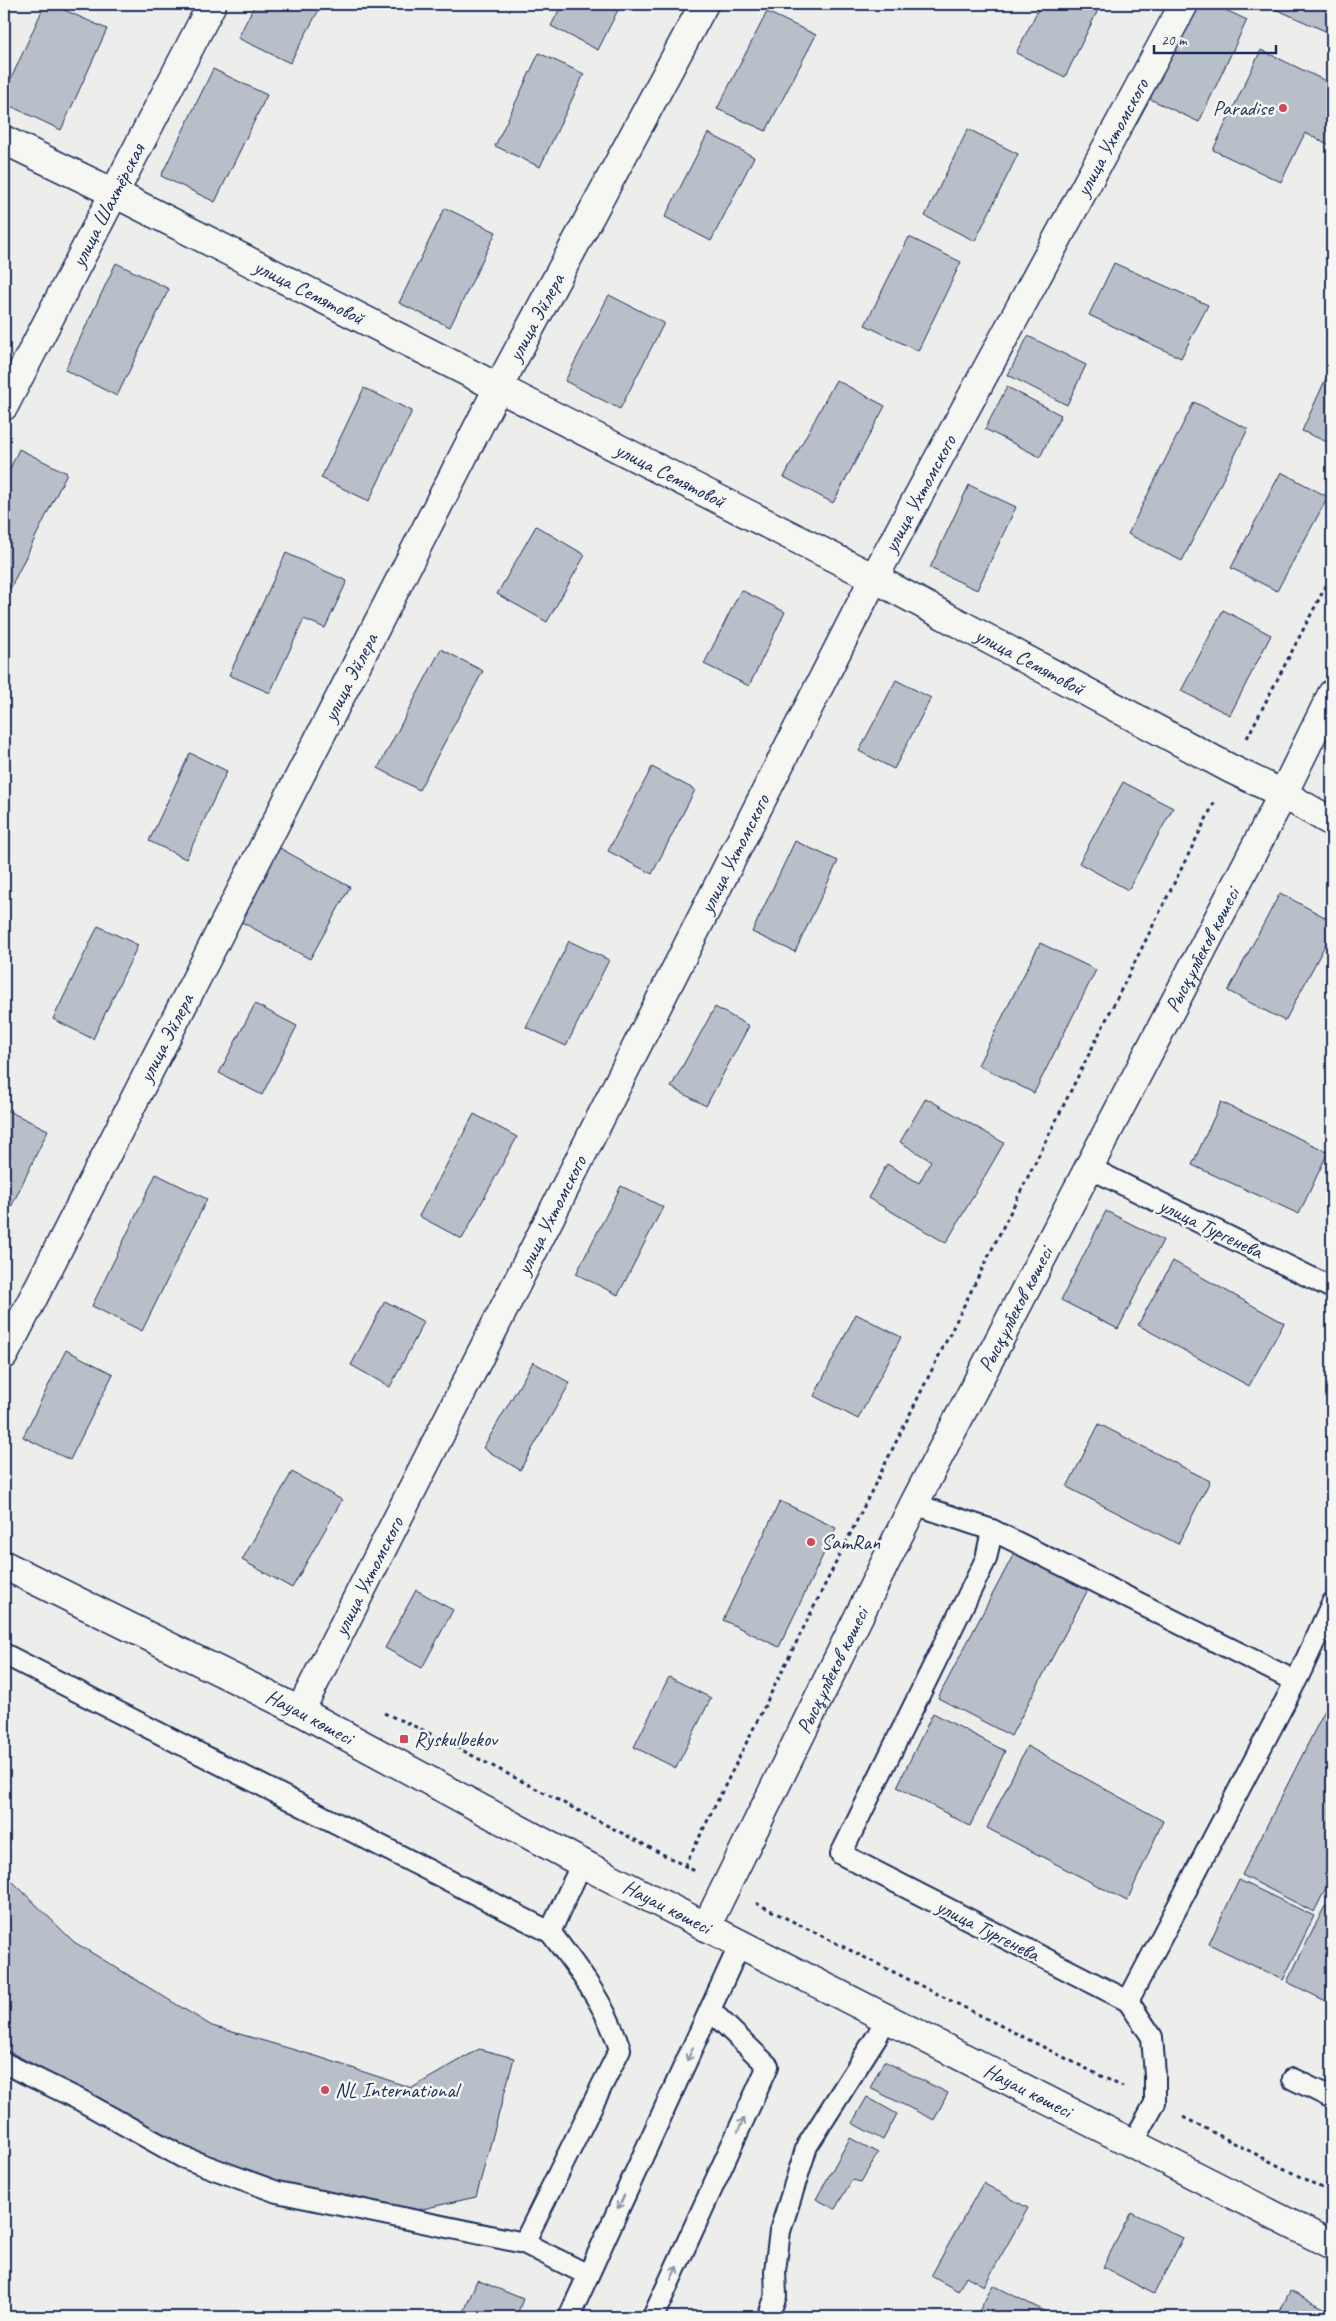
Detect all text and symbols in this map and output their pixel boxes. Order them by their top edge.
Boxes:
scale bar [1154,22,1276,54]
text: 20 m [1161,31,1188,50]
street label: улица Ухтомского [1069,73,1155,202]
place label: Paradise [1213,95,1275,121]
marker: Paradise [1277,102,1289,114]
street label: улица Шахтёрская [64,138,151,273]
street label: улица Семятовой [248,252,370,331]
street label: улица Эйлера [501,268,571,367]
street label: улица Ухтомского [876,429,963,559]
street label: улица Семятовой [609,435,731,514]
street label: улица Семятовой [969,621,1090,702]
street label: улица Эйлера [316,627,384,728]
street label: улица Ухтомского [693,789,776,919]
street label: Рысқұлбеков көшесі [1159,880,1247,1017]
street label: улица Эйлера [132,988,200,1088]
street label: улица Ухтомского [509,1150,593,1281]
street label: улица Тургенева [1153,1191,1269,1265]
street label: Рысқұлбеков көшесі [972,1240,1060,1376]
street label: улица Ухтомского [326,1511,410,1642]
place label: SamRan [821,1529,881,1555]
marker: SamRan [805,1536,817,1548]
street label: Рысқұлбеков көшесі [790,1600,875,1738]
street label: Науаи көшесі [261,1683,360,1752]
place label: Ryskulbekov [414,1726,499,1752]
marker: Ryskulbekov [398,1733,410,1745]
street label: Науаи көшесі [619,1873,718,1941]
street label: улица Тургенева [931,1892,1045,1968]
one-way arrow [684,2046,694,2061]
street label: Науаи көшесі [980,2057,1079,2125]
place label: NL International [335,2077,462,2103]
marker: NL International [319,2084,331,2096]
one-way arrow [737,2118,747,2133]
one-way arrow [616,2194,626,2209]
one-way arrow [669,2266,679,2281]

